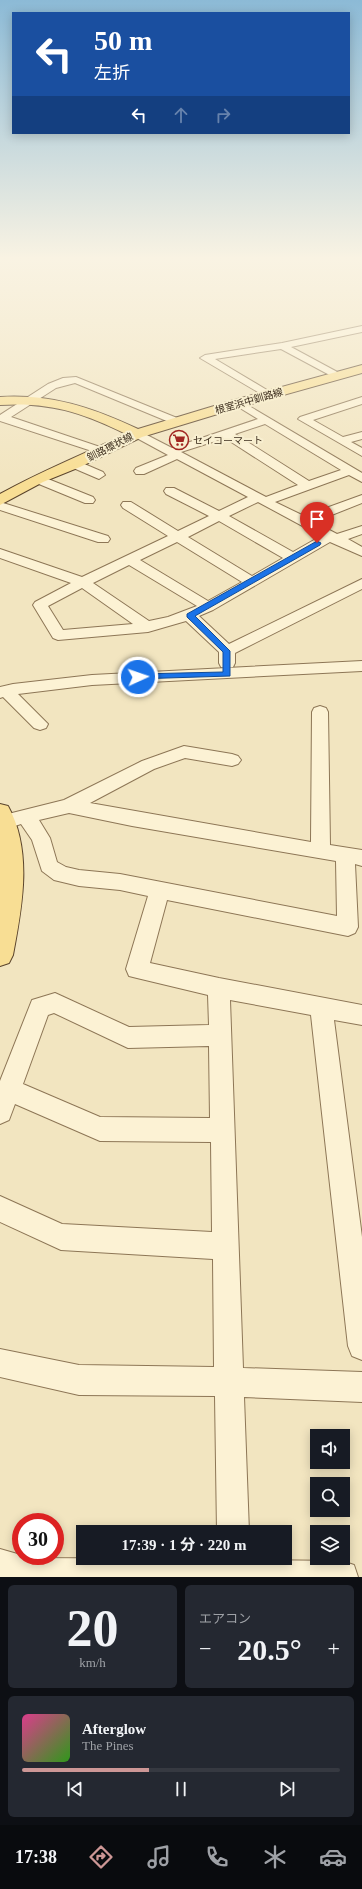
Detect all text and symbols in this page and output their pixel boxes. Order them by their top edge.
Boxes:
text: 50 m [94,25,152,56]
icon: left [28,28,80,80]
text: 左折 [94,63,130,83]
icon: left [128,104,150,126]
icon: ahead [170,104,192,126]
icon: right [212,104,234,126]
street label: 根室浜中釧路線 [214,386,284,416]
supermarket icon: セイコーマート [168,429,190,451]
street label: 釧路環状線 [85,431,135,463]
place label: セイコーマート [193,435,263,446]
pin [300,502,334,543]
icon: arrive [306,508,328,530]
position arrow [117,656,159,698]
map controls [310,1429,350,1565]
button: sound [310,1429,350,1469]
button: search [310,1477,350,1517]
speed limit sign: 30 [12,1513,64,1565]
button: layers [310,1525,350,1565]
text: 17:39 · 1 分 · 220 m [122,1537,247,1553]
text: 20 [67,1600,119,1657]
text: エアコン [199,1611,251,1626]
text: 20.5° [237,1633,302,1666]
text: − [199,1636,211,1661]
text: + [328,1636,340,1661]
text: km/h [79,1655,106,1670]
text: Afterglow [82,1721,146,1737]
text: The Pines [82,1738,134,1753]
icon: previous [64,1778,86,1800]
icon: pause [170,1778,192,1800]
icon: next [276,1778,298,1800]
icon: directions [87,1843,115,1871]
icon: music [145,1843,173,1871]
icon: phone [203,1843,231,1871]
icon: climate [261,1843,289,1871]
icon: car [319,1843,347,1871]
text: 17:38 [15,1847,57,1867]

